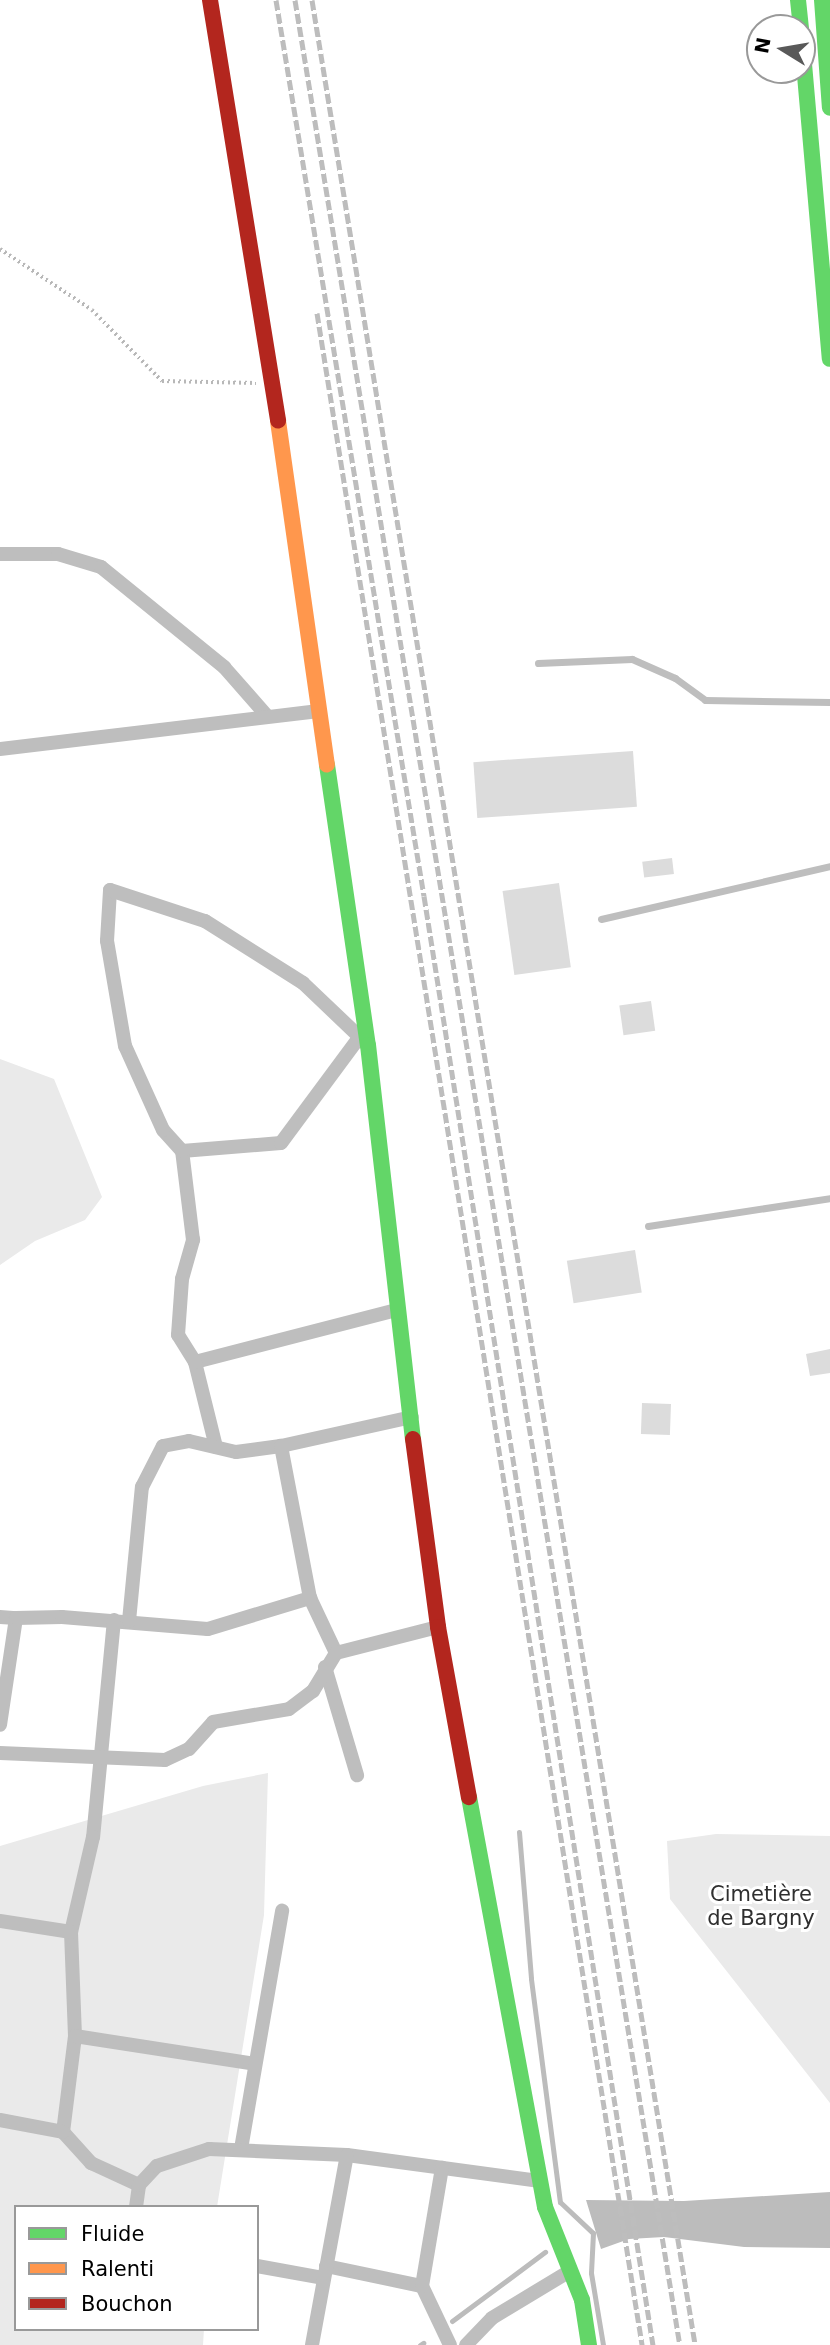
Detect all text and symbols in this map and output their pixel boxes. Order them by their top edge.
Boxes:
north arrow [746,14,816,84]
text: N [750,35,775,55]
park label: Cimetière de Bargny [707,1881,815,1931]
legend [14,2205,259,2331]
text: Fluide [81,2222,144,2246]
text: Ralenti [81,2257,154,2281]
text: Bouchon [81,2292,173,2316]

